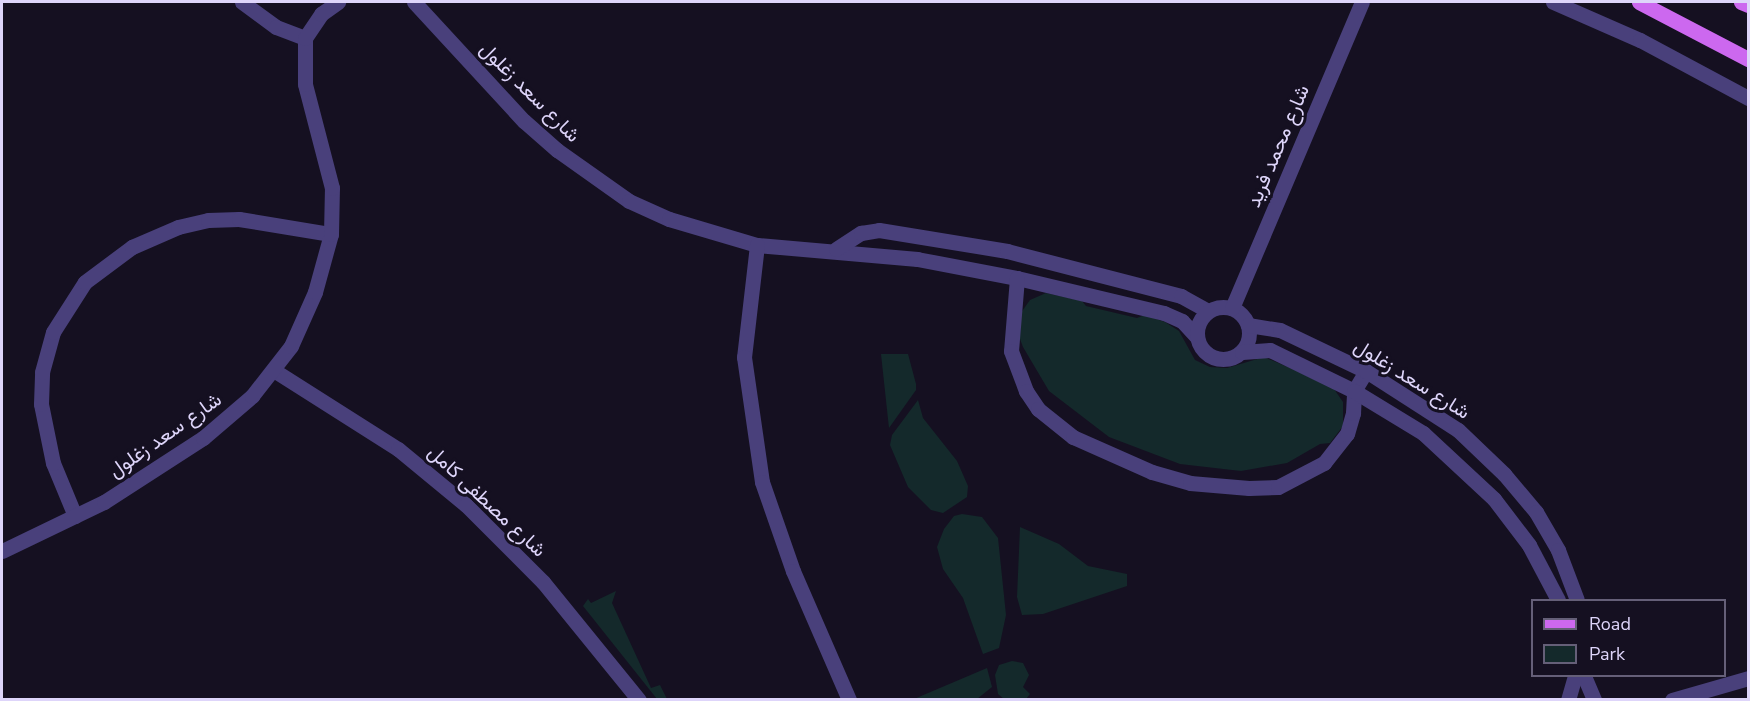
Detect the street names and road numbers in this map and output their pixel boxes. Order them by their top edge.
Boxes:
street label: شارع سعد زغلول [475,37,585,147]
street label: شارع محمد فريد [1241,81,1315,211]
street label: شارع سعد زغلول [1350,334,1474,424]
street label: شارع سعد زغلول [104,387,226,483]
street label: شارع مصطفى كامل [423,440,551,562]

